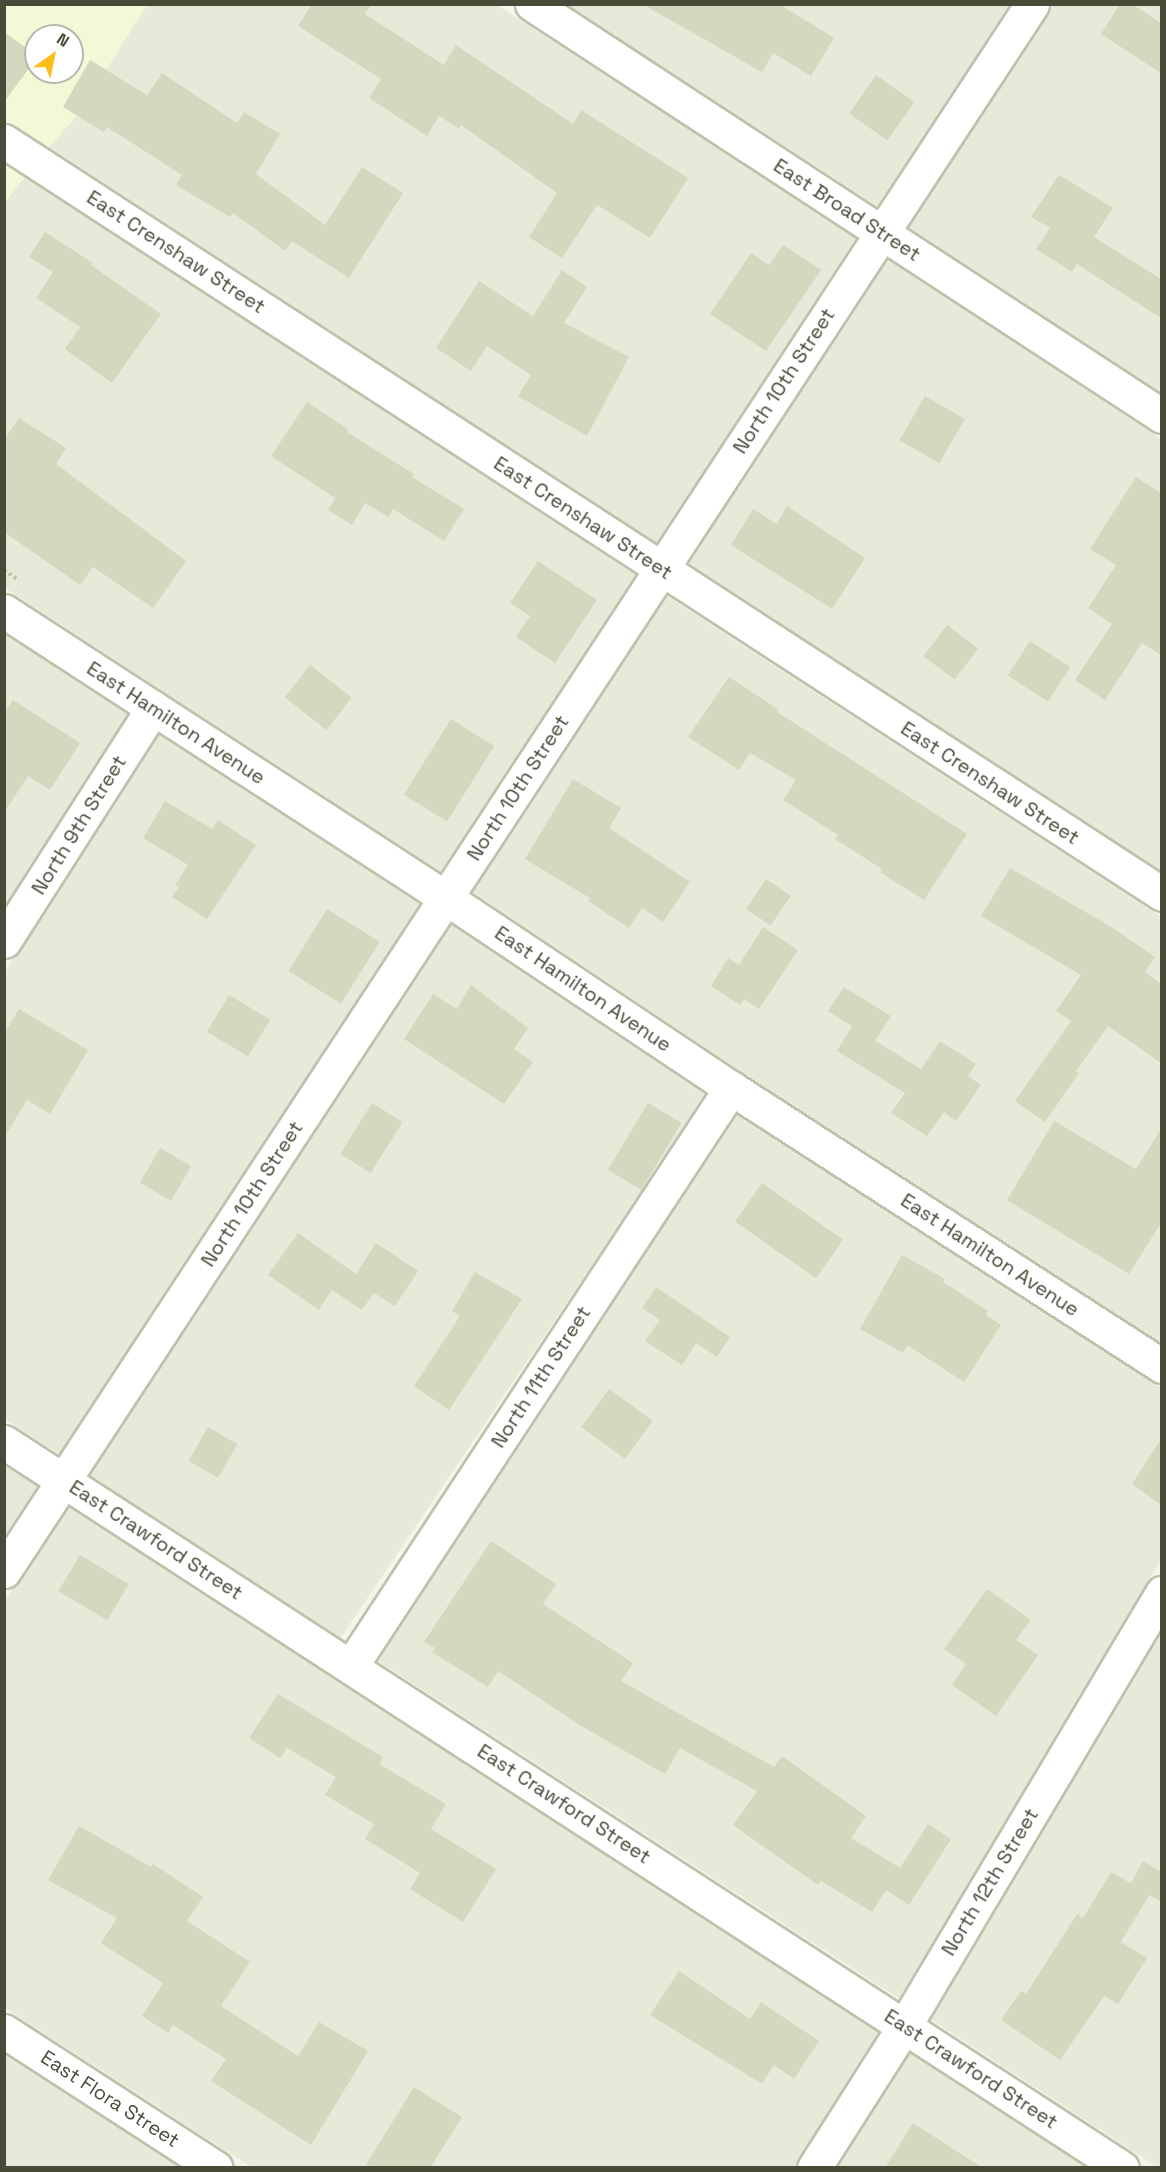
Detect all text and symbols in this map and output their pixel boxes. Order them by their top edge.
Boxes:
north arrow [24,24,84,84]
text: N [53,28,73,52]
street label: East Broad Street [769,154,925,266]
street label: East Crenshaw Street [82,185,270,319]
street label: North 10th Street [728,304,840,458]
street label: East Crenshaw Street [489,451,677,585]
street label: East Hamilton Avenue [82,656,270,790]
street label: North 10th Street [462,711,574,865]
street label: East Crenshaw Street [896,716,1084,850]
street label: North 9th Street [26,751,132,899]
street label: East Hamilton Avenue [490,921,676,1057]
street label: North 10th Street [196,1117,308,1271]
street label: East Hamilton Avenue [896,1188,1084,1322]
street label: North 11th Street [486,1302,596,1452]
street label: East Crawford Street [65,1475,247,1605]
street label: East Crawford Street [473,1739,655,1869]
street label: North 12th Street [936,1804,1044,1960]
street label: East Crawford Street [880,2004,1062,2134]
street label: East Flora Street [36,2045,184,2153]

